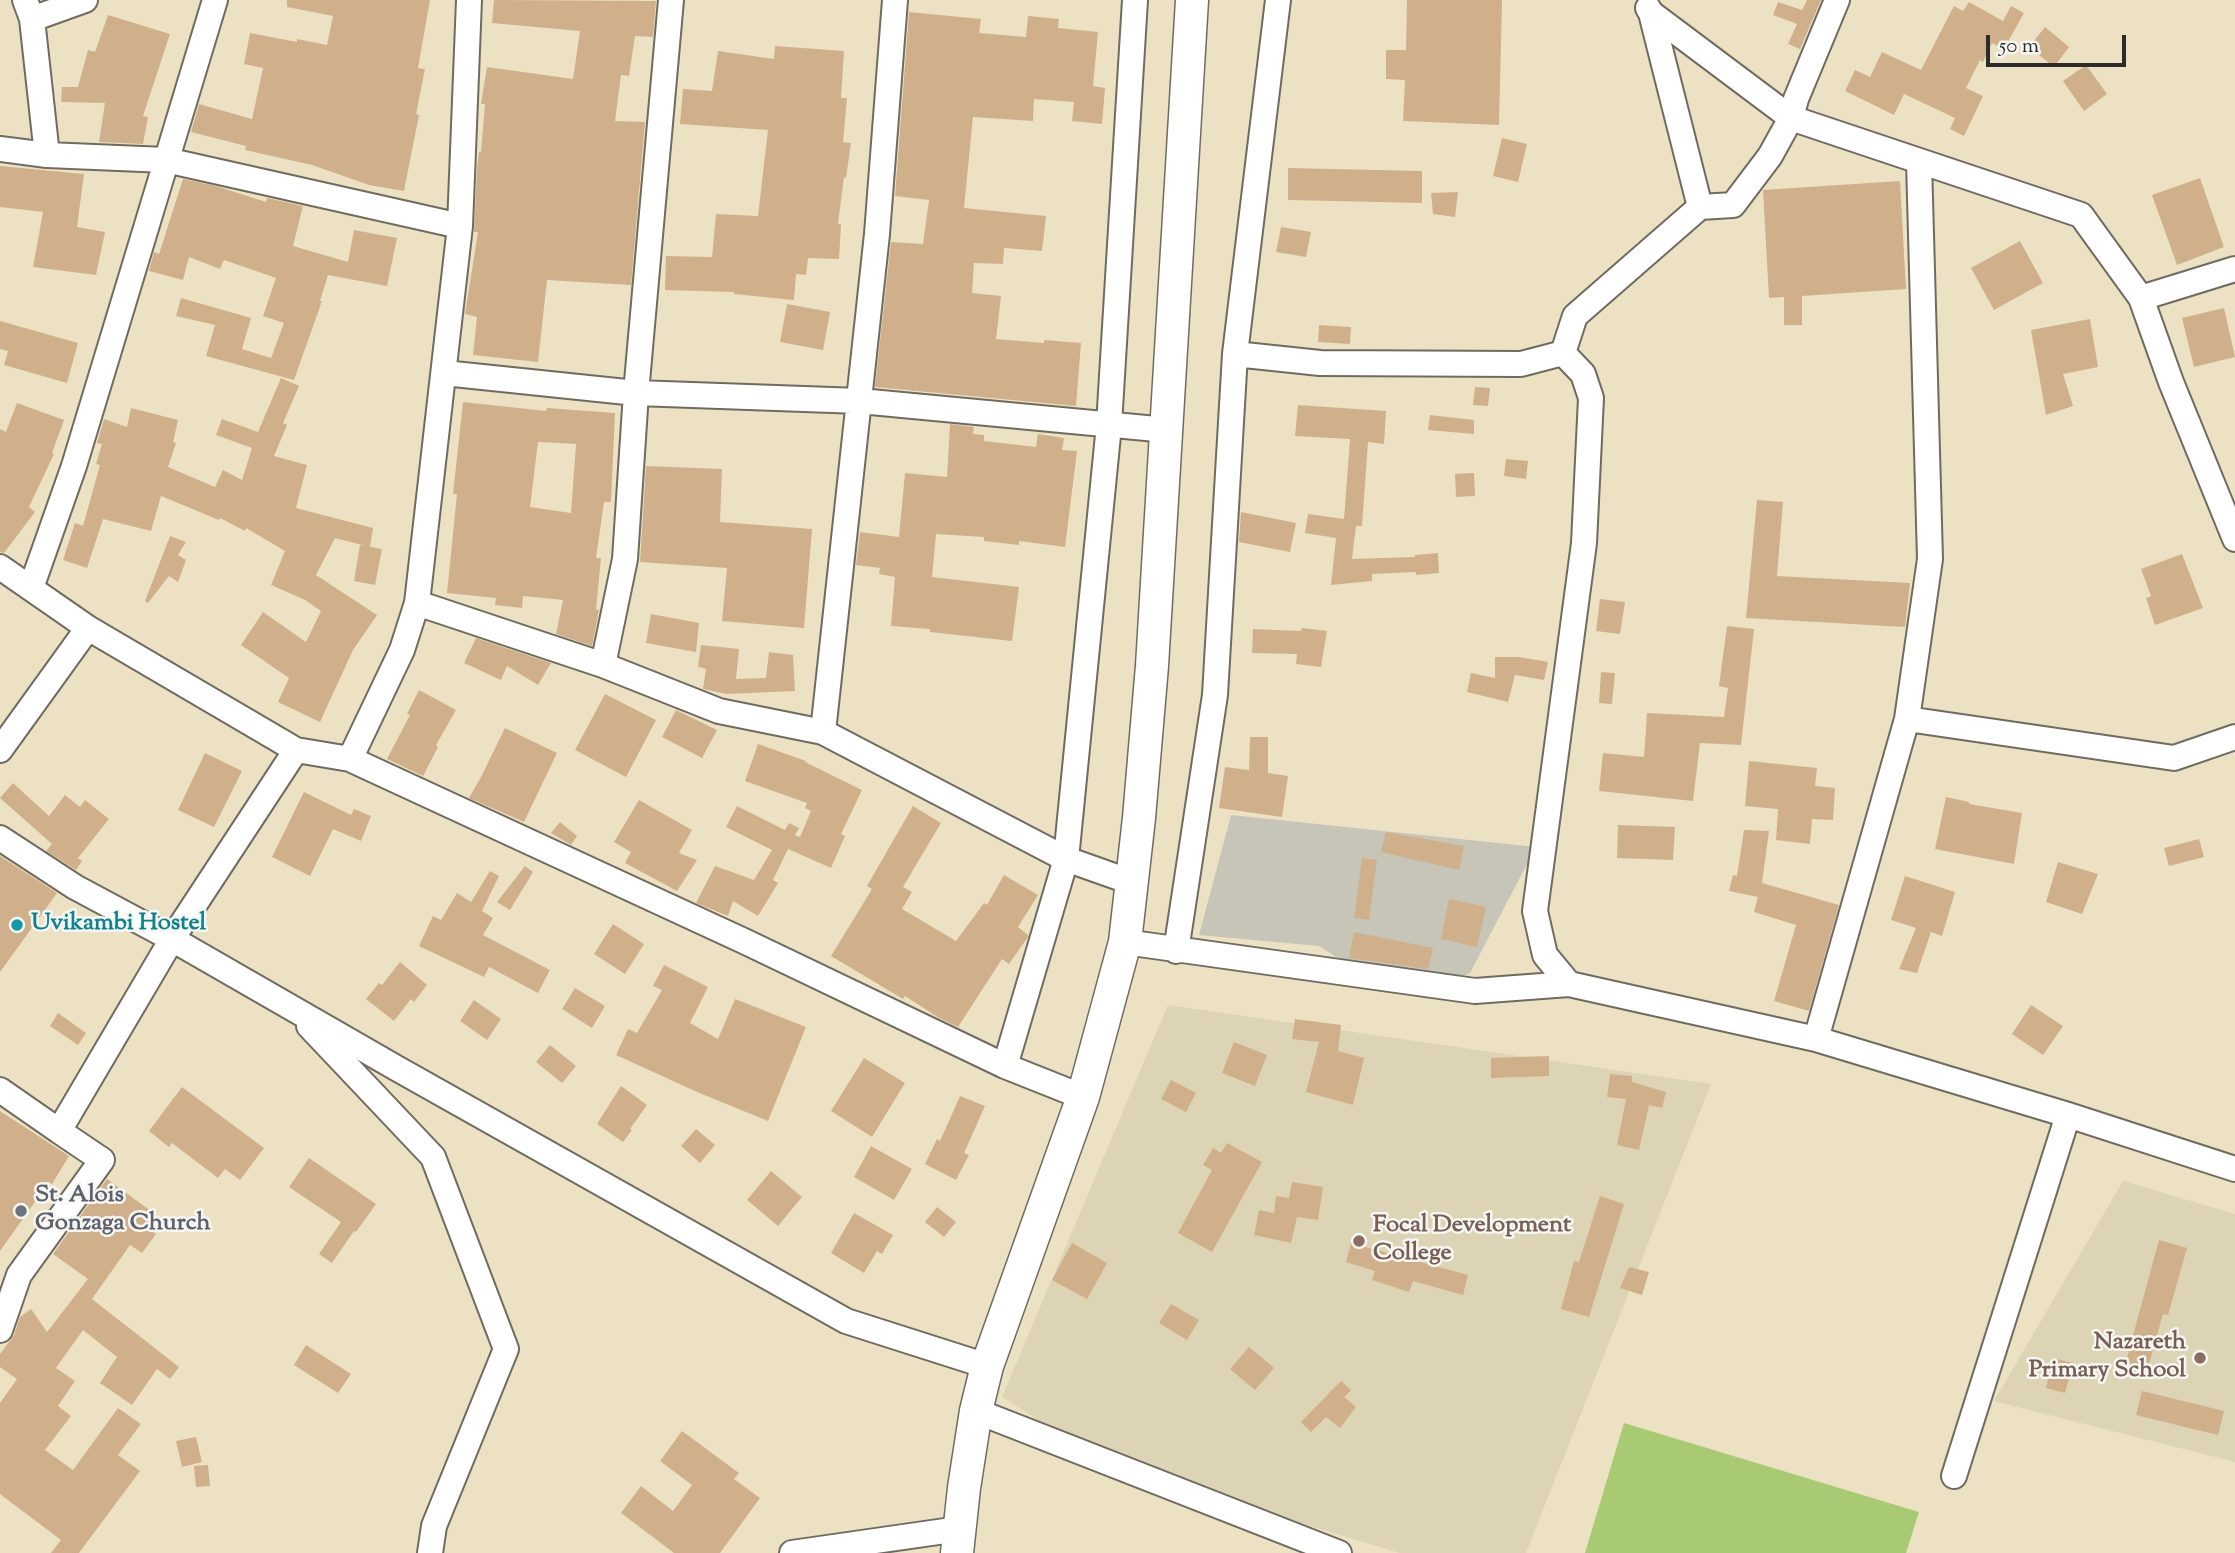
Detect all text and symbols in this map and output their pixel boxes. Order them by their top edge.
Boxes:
scale bar [1990,21,2130,65]
text: 50 m [1999,32,2039,62]
place label: Uvikambi Hostel [31,911,206,939]
marker: Uvikambi Hostel [9,917,25,933]
place label: St. Alois Gonzaga Church [35,1183,210,1239]
marker: St. Alois Gonzaga Church [13,1203,29,1219]
place label: Focal Development College [1373,1213,1571,1269]
marker: Focal Development College [1351,1233,1367,1249]
place label: Nazareth Primary School [2029,1330,2186,1386]
marker: Nazareth Primary School [2192,1350,2208,1366]

